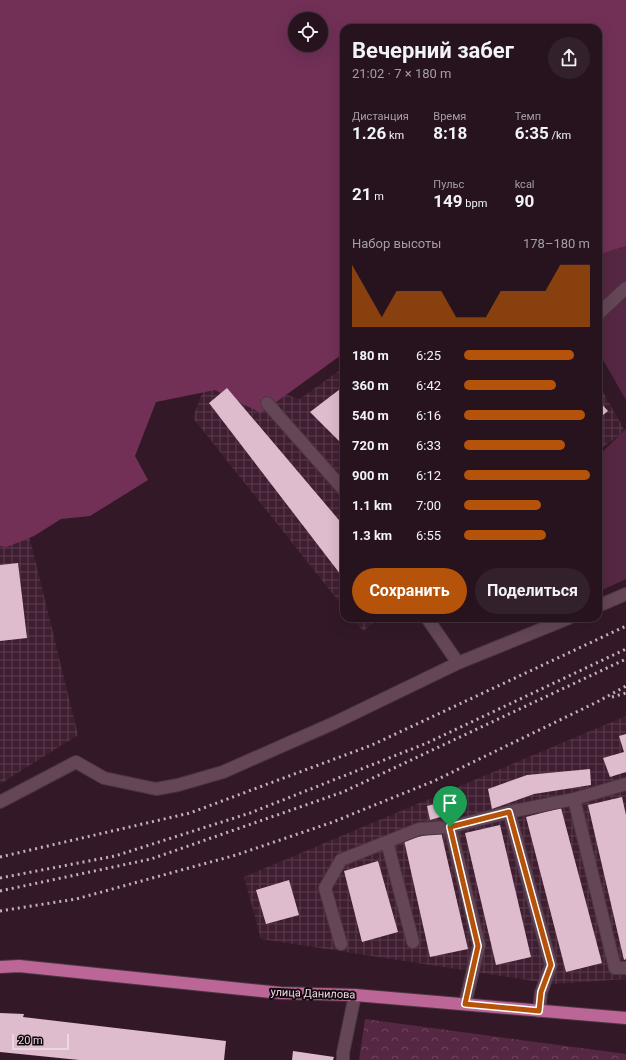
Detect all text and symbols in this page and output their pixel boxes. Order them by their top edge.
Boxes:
map controls [288,12,328,52]
button: locate [288,12,328,52]
button: share [548,37,590,79]
text: Вечерний забег [352,38,514,63]
text: 21:02 · 7 × 180 m [352,66,451,81]
text: Дистанция [352,110,409,123]
text: Время [433,110,466,123]
text: Темп [515,110,541,123]
text: 1.26 [352,123,386,143]
text: 8:18 [433,123,467,143]
text: 6:35 [515,123,549,143]
text: km [386,129,404,142]
text: /km [549,129,571,142]
text: Пульс [433,178,464,191]
text: kcal [515,178,535,191]
text: 21 [352,184,372,204]
text: m [372,190,384,203]
text: 149 [433,191,463,211]
text: 90 [515,191,534,211]
text: bpm [463,197,487,210]
text: Набор высоты [352,236,441,251]
text: 178–180 m [523,236,590,251]
text: 180 m [352,348,389,363]
text: 6:25 [416,348,441,363]
text: 360 m [352,378,389,393]
text: 6:42 [416,378,441,393]
text: 540 m [352,408,389,423]
text: 6:16 [416,408,441,423]
text: 720 m [352,438,389,453]
text: 6:33 [416,438,441,453]
text: 900 m [352,468,389,483]
text: 6:12 [416,468,441,483]
text: 1.1 km [352,498,392,513]
text: 7:00 [416,498,441,513]
text: 1.3 km [352,528,392,543]
text: 6:55 [416,528,441,543]
button: Сохранить [352,568,467,614]
button: Поделиться [475,568,590,614]
pin [433,786,467,827]
icon: arrive [439,792,461,814]
street label: улица Данилова [270,986,356,1001]
scale bar [12,1032,69,1051]
text: 20 m [18,1034,43,1047]

